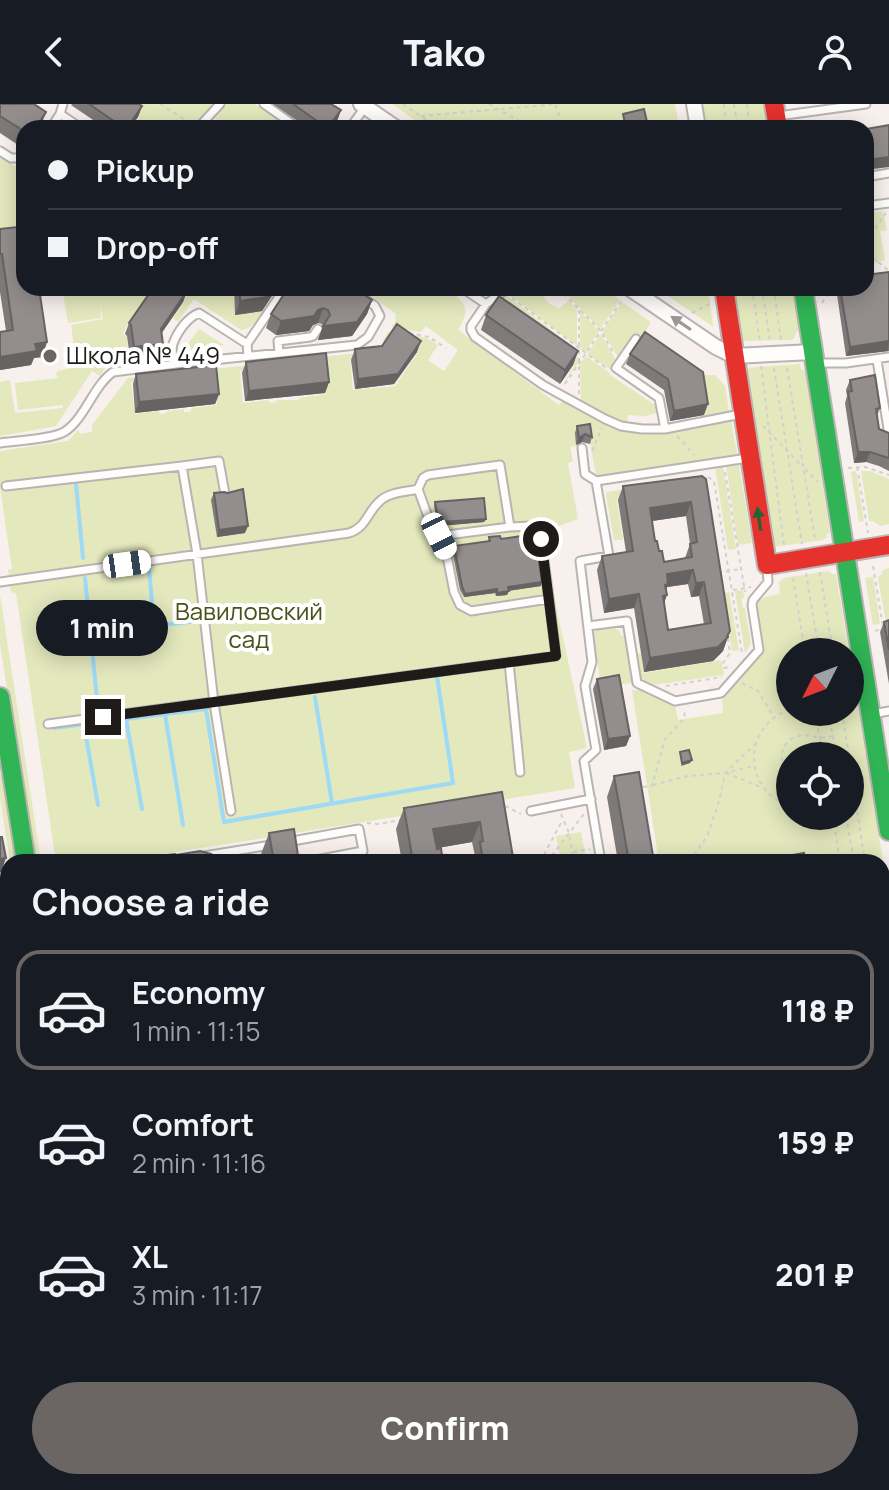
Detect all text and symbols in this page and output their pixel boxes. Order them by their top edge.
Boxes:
text: Tako [403,28,486,77]
icon: back [32,30,76,74]
icon: person [813,30,857,74]
text: Pickup [96,150,194,191]
text: Drop-off [96,227,218,268]
one-way arrow [670,316,691,331]
place label: Школа № 449 [66,338,220,371]
marker: Школа № 449 [41,347,59,365]
one-way arrow [753,506,765,531]
car [418,509,460,563]
route start [523,521,559,557]
car [102,549,152,579]
park label: Вавиловский сад [175,594,323,655]
callout: 1 min [37,601,169,657]
text: 1 min [69,610,135,646]
north arrow [776,638,864,726]
map controls [776,638,864,830]
route end [85,699,121,735]
button: locate [776,742,864,830]
text: Choose a ride [32,877,270,926]
text: Economy [132,972,265,1013]
icon: car [36,974,108,1046]
text: 118 ₽ [781,990,854,1031]
text: 1 min · 11:15 [132,1013,260,1049]
text: Comfort [132,1104,254,1145]
icon: car [36,1106,108,1178]
text: 159 ₽ [777,1122,854,1163]
text: 2 min · 11:16 [132,1145,266,1181]
text: XL [132,1236,168,1277]
icon: car [36,1238,108,1310]
text: 201 ₽ [775,1254,854,1295]
text: 3 min · 11:17 [132,1277,263,1313]
button: Confirm [32,1382,858,1474]

